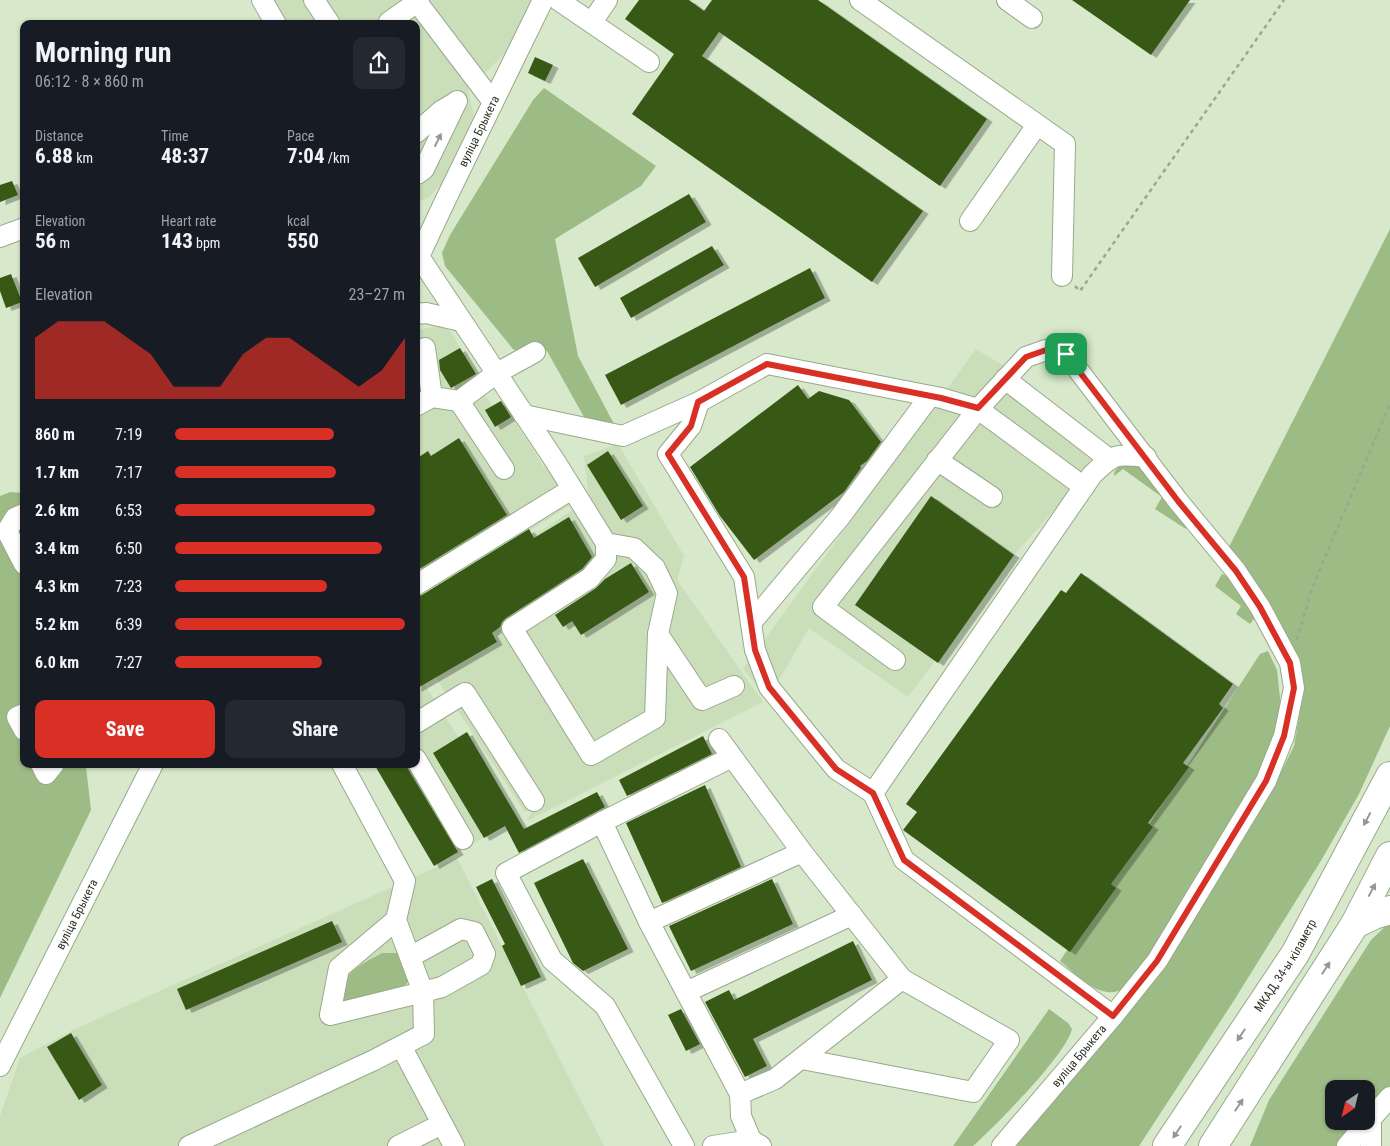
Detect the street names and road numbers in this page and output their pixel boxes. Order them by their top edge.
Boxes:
street label: вуліца Брыкета [456,93,502,169]
street label: вуліца Брыкета [53,877,101,952]
street label: МКАД, 34-ы кіламетр [1251,917,1319,1014]
street label: вуліца Брыкета [1049,1022,1109,1090]

